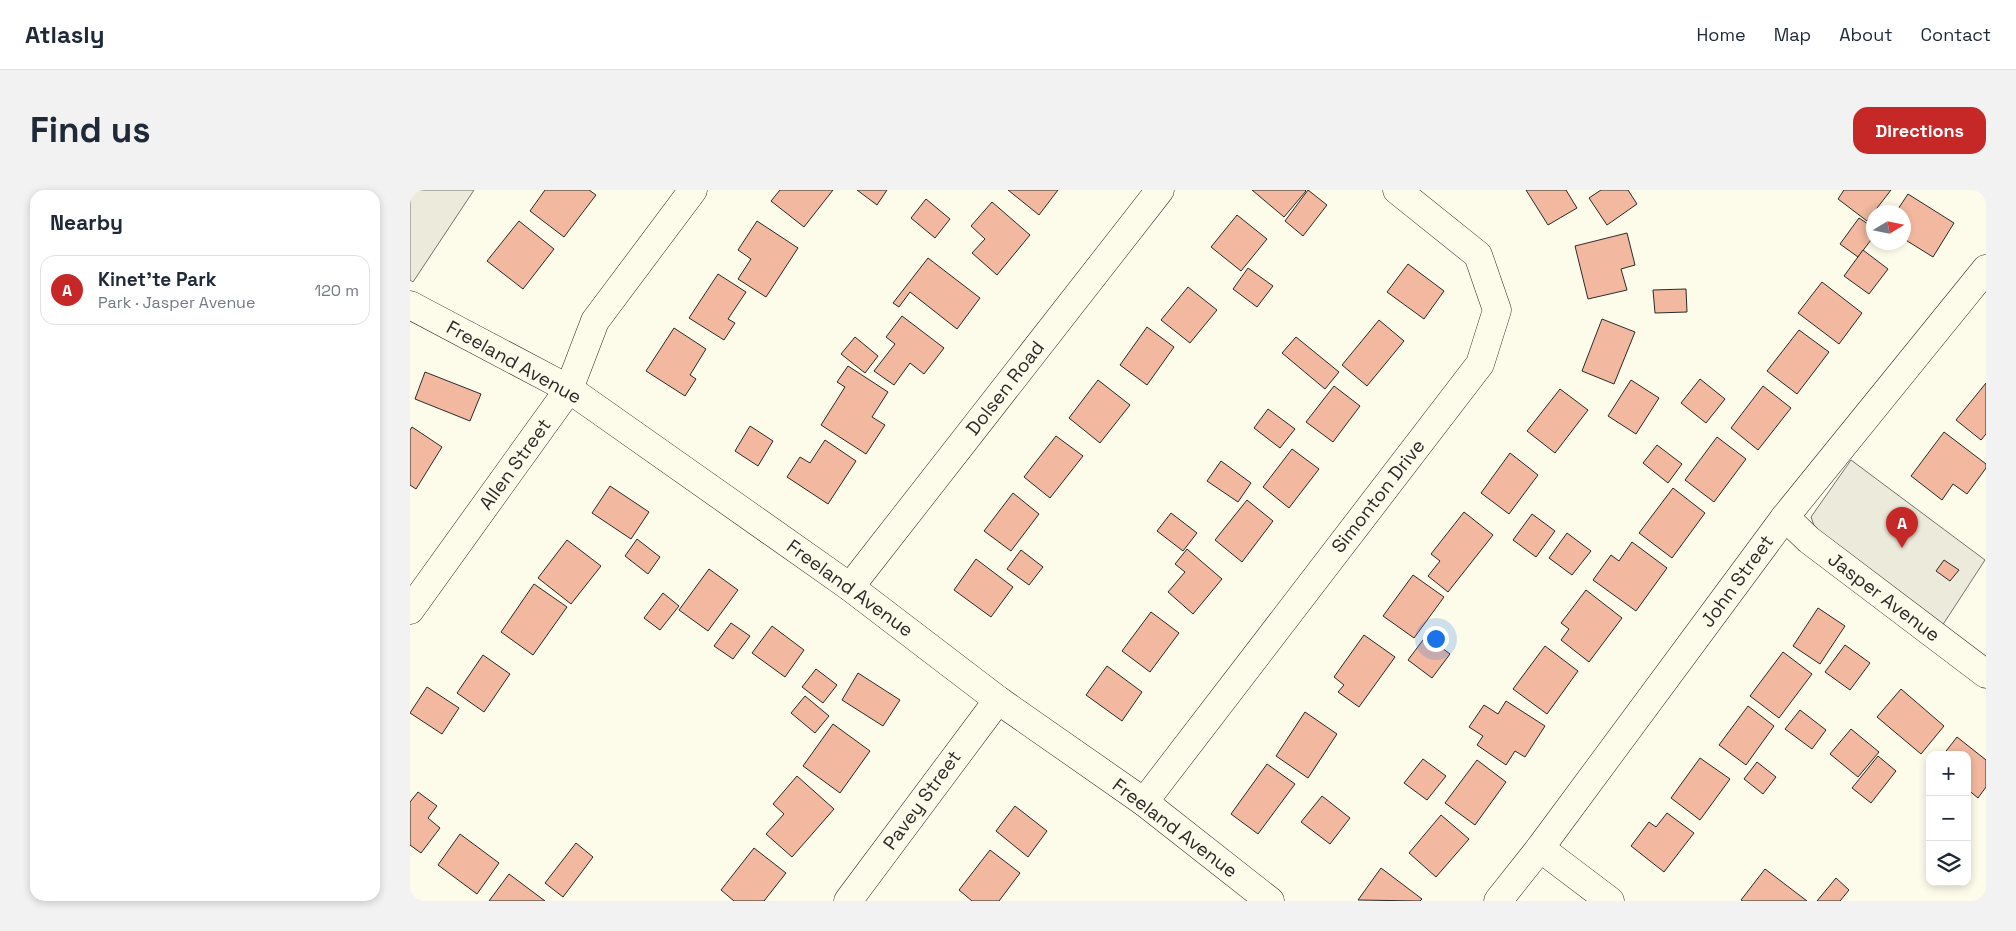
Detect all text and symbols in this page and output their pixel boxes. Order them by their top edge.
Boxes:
text: Atlasly [25,19,104,50]
text: Home [1697,23,1746,46]
text: Map [1774,23,1811,46]
text: About [1839,23,1893,46]
text: Contact [1921,23,1991,46]
button: Directions [1853,107,1986,154]
text: Find us [30,108,151,152]
north arrow [1866,205,1911,250]
text: Nearby [50,209,123,236]
text: Kinet'te Park [98,267,217,292]
text: A [62,280,72,301]
text: 120 m [315,280,359,301]
text: Park · Jasper Avenue [98,292,255,313]
street label: Freeland Avenue [442,315,586,409]
street label: Dolsen Road [960,336,1050,440]
street label: Allen Street [473,413,557,515]
street label: Simonton Drive [1326,434,1430,558]
pin: A [1886,507,1918,548]
street label: John Street [1695,530,1779,632]
street label: Freeland Avenue [782,534,918,642]
street label: Jasper Avenue [1823,547,1945,647]
your location [1423,626,1449,652]
street label: Pavey Street [877,745,967,855]
map controls [1926,751,1971,886]
button: + [1926,751,1971,796]
street label: Freeland Avenue [1107,773,1243,883]
button: − [1926,796,1971,841]
button: layers [1926,841,1971,886]

